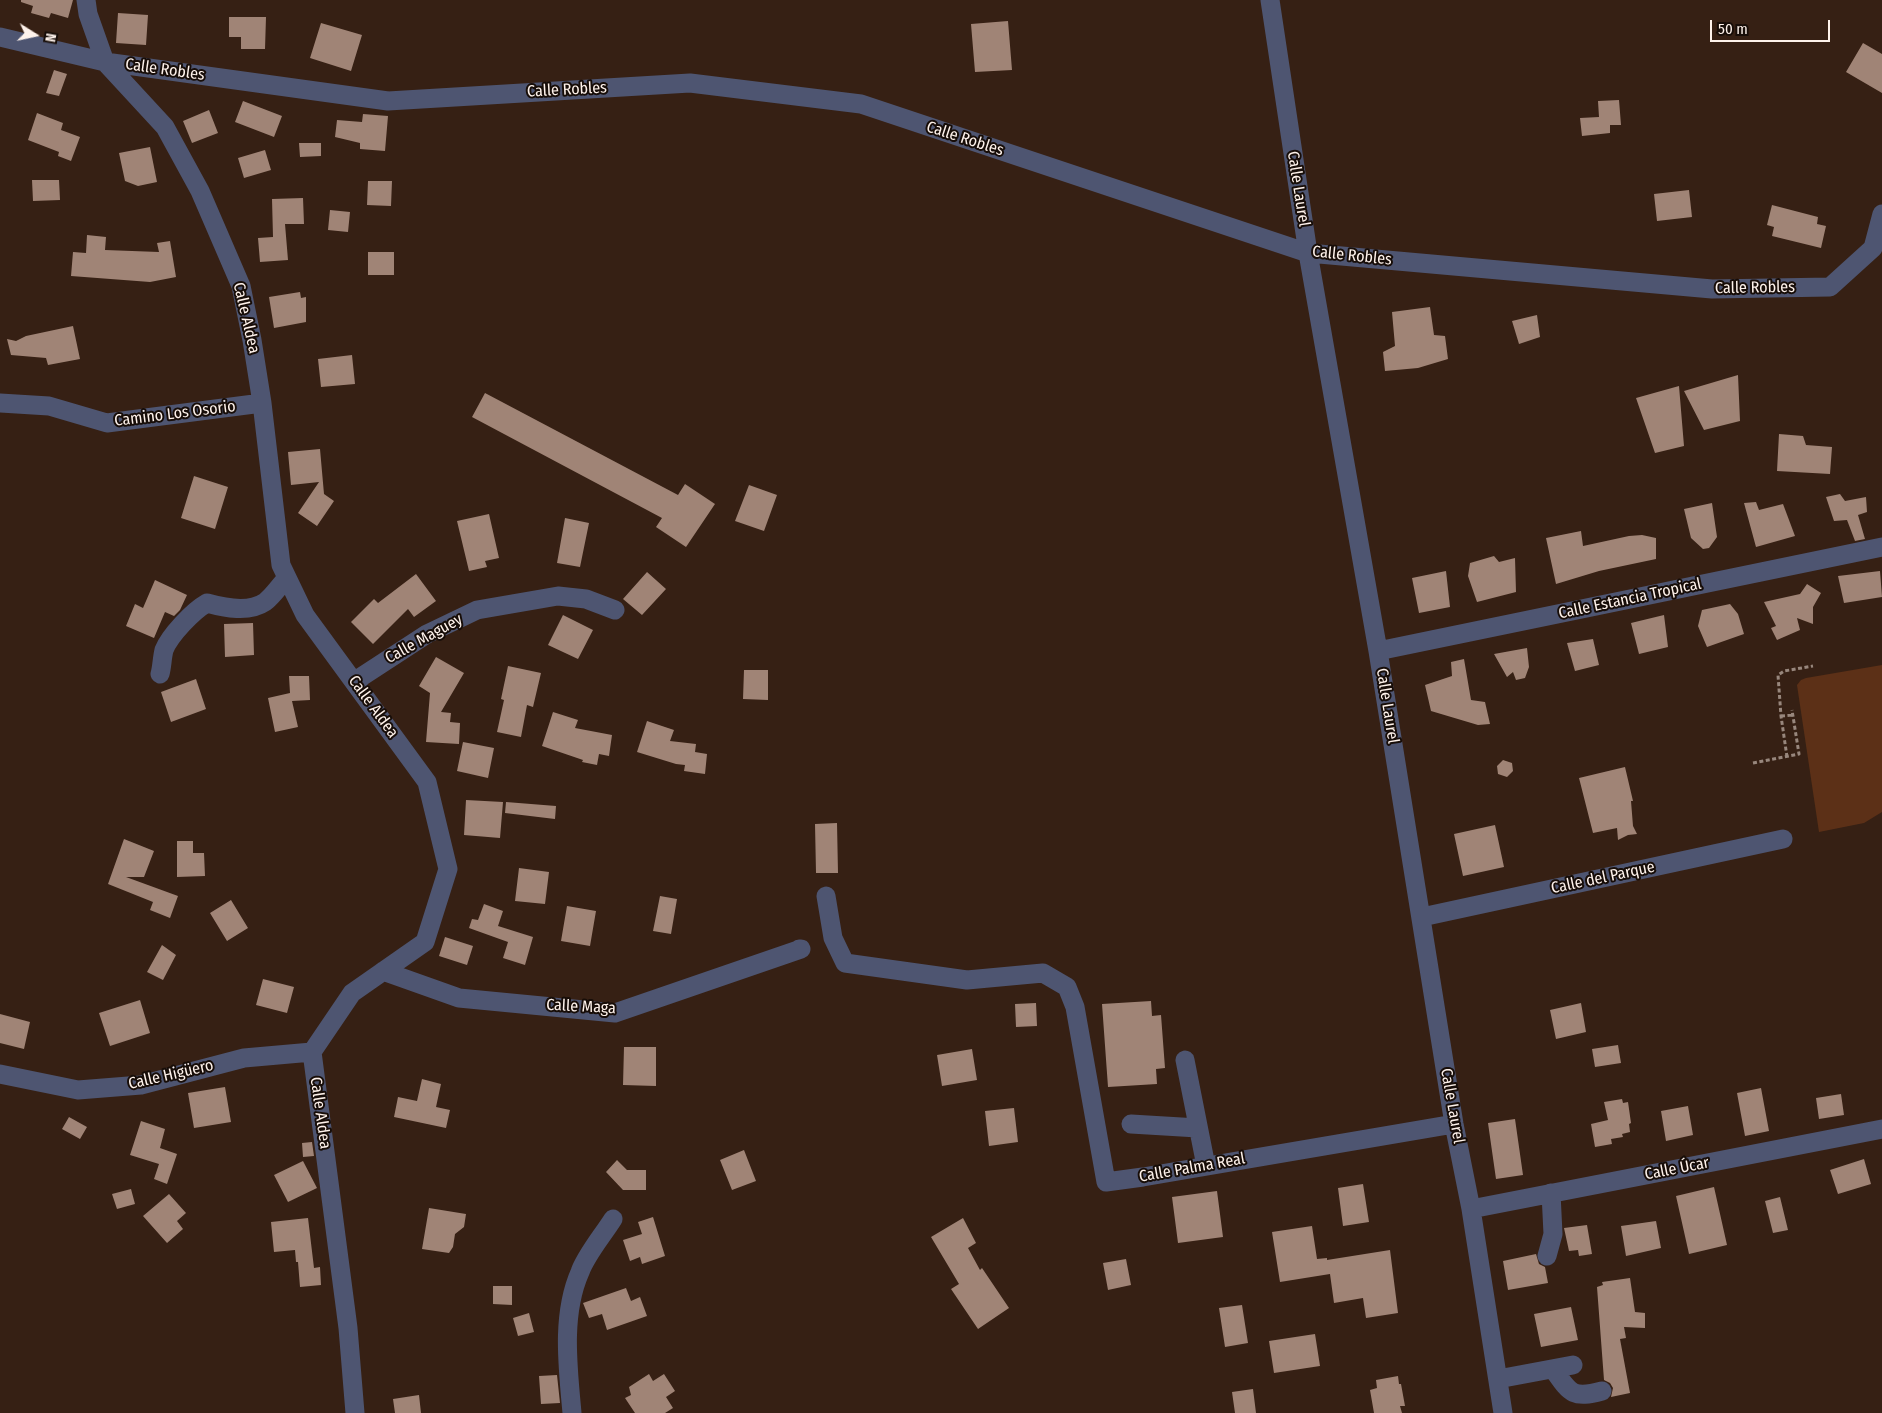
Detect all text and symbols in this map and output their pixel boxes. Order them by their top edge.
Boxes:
north arrow [10,10,60,60]
scale bar [1712,10,1832,42]
text: 50 m [1718,20,1748,38]
text: N [41,32,59,43]
street label: Calle Robles [124,55,206,85]
street label: Calle Robles [527,78,607,102]
street label: Calle Robles [924,118,1006,160]
street label: Calle Laurel [1283,150,1313,228]
street label: Calle Robles [1311,242,1393,270]
street label: Calle Robles [1715,278,1795,298]
street label: Calle Aldea [229,281,263,355]
street label: Camino Los Osorio [113,397,237,431]
street label: Calle Estancia Tropical [1557,574,1703,624]
street label: Calle Maguey [382,610,466,668]
street label: Calle Laurel [1372,667,1402,745]
street label: Calle Aldea [344,672,402,742]
street label: Calle del Parque [1549,858,1657,898]
street label: Calle Maga [546,996,616,1018]
street label: Calle Higüero [127,1056,215,1094]
street label: Calle Laurel [1436,1067,1468,1145]
street label: Calle Aldea [305,1076,335,1150]
street label: Calle Palma Real [1138,1149,1246,1187]
street label: Calle Úcar [1643,1153,1711,1185]

